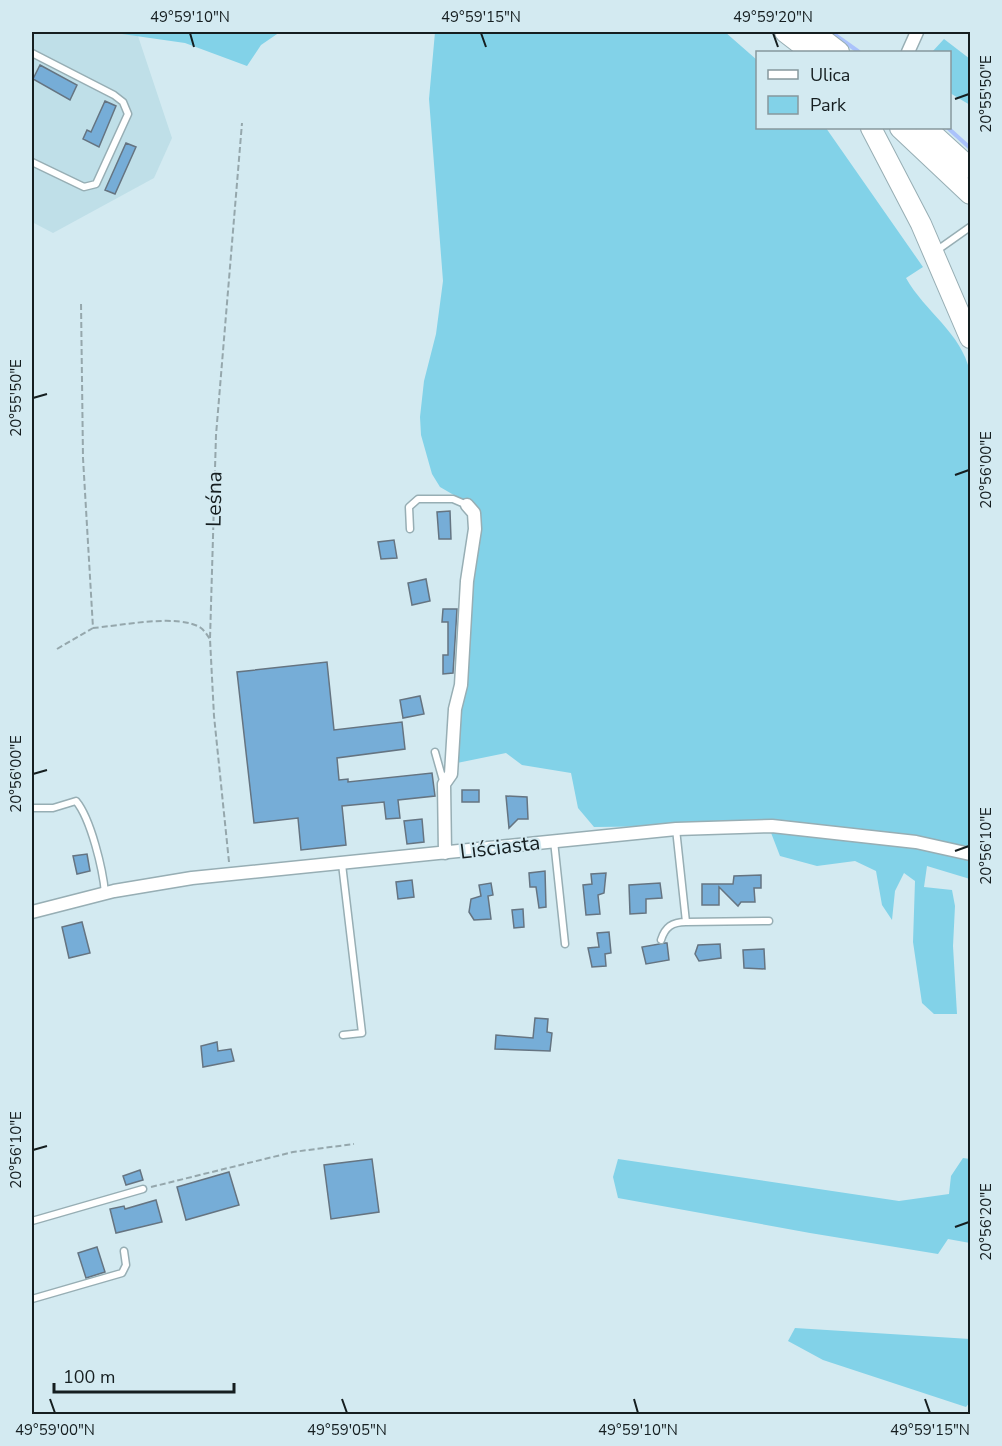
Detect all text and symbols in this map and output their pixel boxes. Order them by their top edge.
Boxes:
text: 49°59'10"N [150,7,230,27]
text: 49°59'15"N [441,7,521,27]
text: 49°59'20"N [733,7,813,27]
legend [756,51,951,129]
text: 20°55'50"E [976,55,996,133]
text: Ulica [810,63,850,87]
text: Park [810,93,847,117]
text: 20°55'50"E [6,359,26,437]
text: 20°56'00"E [976,431,996,509]
street label: Leśna [200,471,228,527]
text: 20°56'00"E [6,735,26,813]
text: 20°56'10"E [976,807,996,885]
street label: Liściasta [458,828,542,866]
text: 20°56'10"E [6,1111,26,1189]
text: 20°56'20"E [976,1183,996,1261]
scale bar [54,1356,234,1394]
text: 100 m [63,1365,115,1389]
text: 49°59'00"N [15,1420,95,1440]
text: 49°59'05"N [307,1420,387,1440]
text: 49°59'10"N [598,1420,678,1440]
text: 49°59'15"N [890,1420,970,1440]

